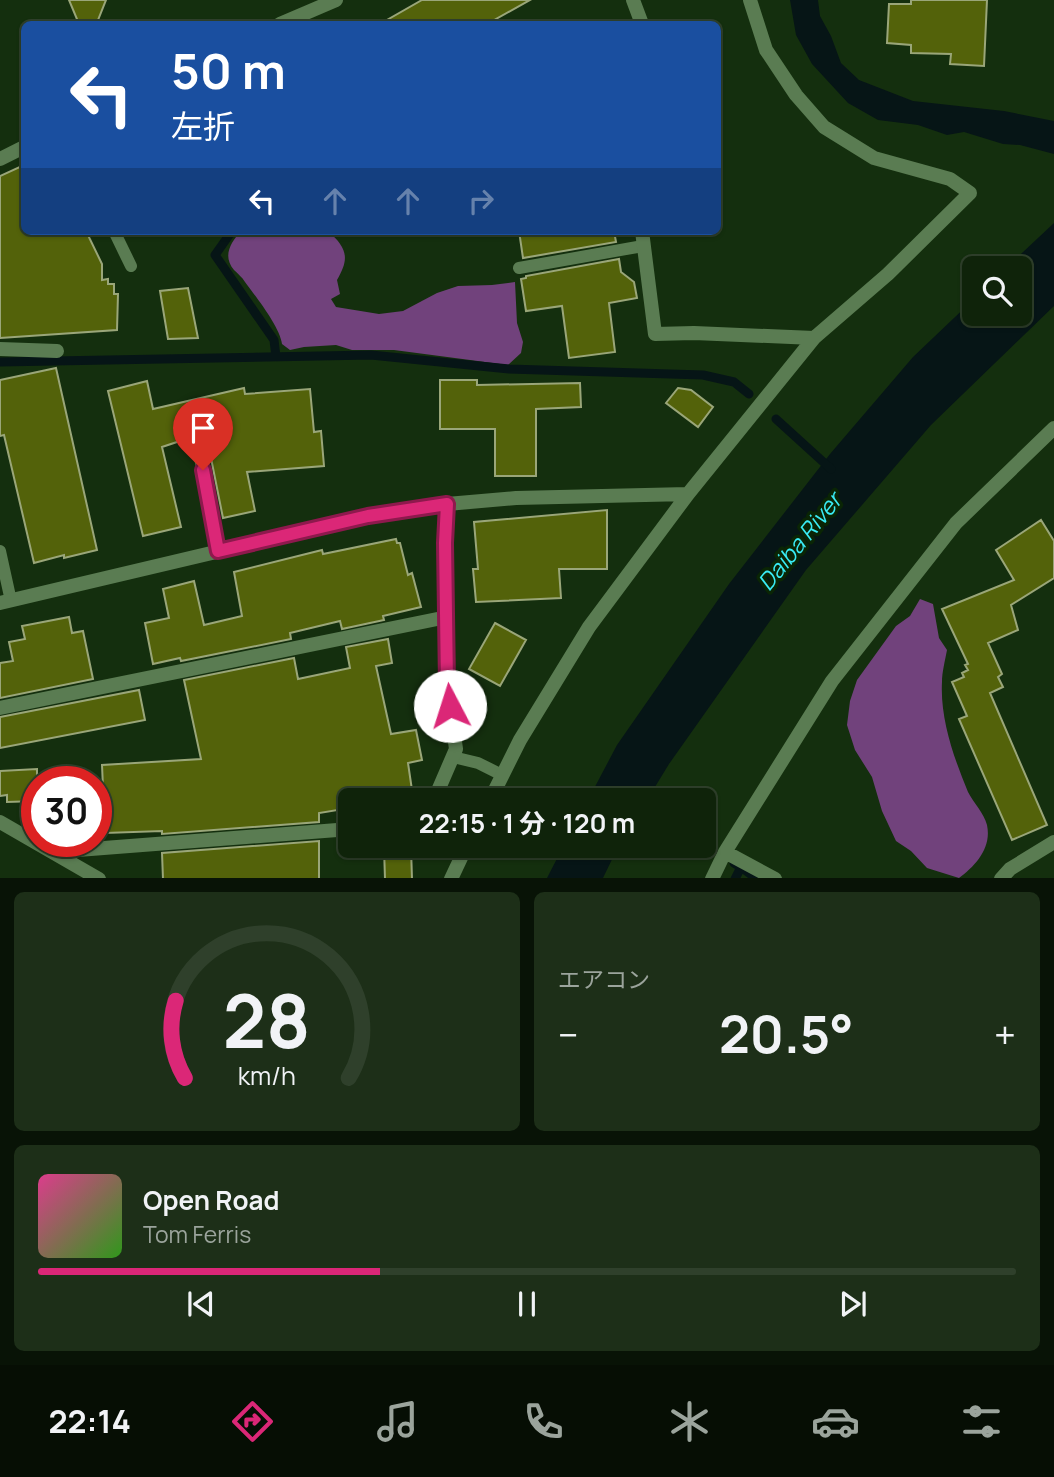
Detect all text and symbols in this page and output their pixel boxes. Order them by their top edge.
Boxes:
text: 50 m [171,37,286,104]
icon: left [56,49,147,140]
text: 左折 [171,104,235,148]
icon: left [243,182,281,220]
icon: ahead [316,182,354,220]
icon: ahead [389,182,427,220]
icon: right [462,182,500,220]
map controls [962,256,1032,326]
button: search [962,256,1032,326]
pin [173,398,233,470]
icon: arrive [184,409,222,447]
water label: Daiba River [750,483,850,597]
position arrow [413,669,487,743]
speed limit sign: 30 [21,766,112,857]
text: 22:15 · 1 分 · 120 m [419,805,635,841]
text: エアコン [558,963,650,995]
text: 28 [223,970,311,1070]
text: 20.5° [719,998,854,1069]
text: − [558,1008,579,1060]
text: + [994,1008,1016,1060]
text: km/h [238,1057,296,1092]
text: Open Road [143,1182,279,1218]
text: Tom Ferris [143,1218,251,1250]
icon: previous [182,1285,220,1323]
icon: pause [508,1285,546,1323]
icon: next [834,1285,872,1323]
icon: directions [228,1397,277,1446]
icon: music [373,1397,422,1446]
icon: phone [519,1397,568,1446]
icon: climate [665,1397,714,1446]
icon: car [811,1397,860,1446]
icon: filters [957,1397,1006,1446]
text: 22:14 [48,1399,131,1443]

